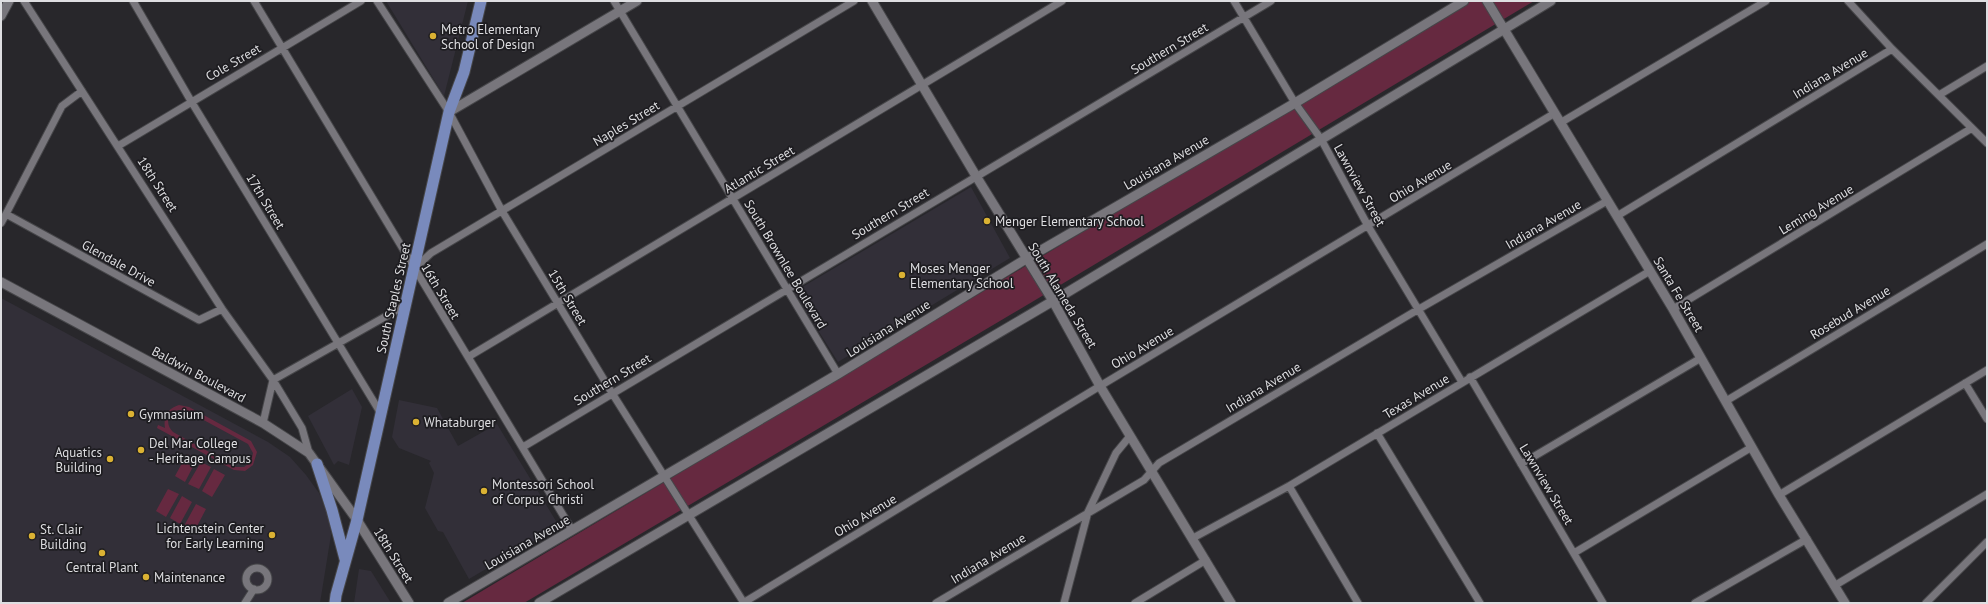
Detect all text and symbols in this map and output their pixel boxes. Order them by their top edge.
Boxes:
street label: Southern Street [1127,18,1212,78]
place label: Metro Elementary School of Design [441,21,540,53]
marker: Metro Elementary School of Design [428,31,438,41]
street label: Cole Street [203,40,264,85]
street label: Indiana Avenue [1789,44,1871,103]
street label: Naples Street [590,97,663,150]
street label: Louisiana Avenue [1120,131,1212,194]
street label: Atlantic Street [721,141,798,197]
street label: Lawnview Street [1330,141,1390,230]
street label: 18th Street [133,153,182,216]
street label: Ohio Avenue [1386,156,1455,207]
street label: 17th Street [242,170,289,233]
street label: Leming Avenue [1776,180,1857,238]
street label: Southern Street [848,183,933,243]
street label: Indiana Avenue [1502,196,1584,253]
street label: South Brownlee Boulevard [740,197,831,332]
place label: Menger Elementary School [995,213,1144,230]
marker: Menger Elementary School [982,216,992,226]
street label: Glendale Drive [79,236,159,291]
street label: South Alameda Street [1024,239,1101,352]
street label: South Staples Street [372,240,415,355]
street label: Santa Fe Street [1649,254,1708,335]
street label: 16th Street [417,260,464,323]
place label: Moses Menger Elementary School [910,260,1014,292]
street label: 15th Street [544,266,591,329]
marker: Moses Menger Elementary School [897,270,907,280]
street label: Rosebud Avenue [1807,282,1894,343]
street label: Louisiana Avenue [843,296,933,361]
street label: Ohio Avenue [1108,322,1177,373]
street label: Baldwin Boulevard [149,342,249,406]
street label: Southern Street [570,349,655,409]
street label: Indiana Avenue [1222,358,1304,417]
street label: Texas Avenue [1380,370,1452,423]
place label: Gymnasium [139,406,204,423]
marker: Gymnasium [126,409,136,419]
place label: Whataburger [424,414,496,431]
marker: Whataburger [411,417,421,427]
place label: Del Mar College - Heritage Campus [149,435,251,467]
street label: Lawnview Street [1516,441,1578,528]
place label: Aquatics Building [55,444,102,476]
marker: Del Mar College - Heritage Campus [136,445,146,455]
marker: Aquatics Building [105,454,115,464]
place label: Montessori School of Corpus Christi [492,476,594,508]
marker: Montessori School of Corpus Christi [479,486,489,496]
street label: Ohio Avenue [831,490,900,541]
street label: Louisiana Avenue [481,511,573,574]
place label: Lichtenstein Center for Early Learning [156,520,265,552]
place label: St. Clair Building [40,521,86,553]
street label: 18th Street [370,524,418,587]
street label: Indiana Avenue [947,529,1029,588]
marker: Lichtenstein Center for Early Learning [267,530,277,540]
marker: St. Clair Building [27,531,37,541]
marker: Central Plant [97,548,107,558]
place label: Central Plant [66,559,139,576]
place label: Maintenance [154,569,225,586]
marker: Maintenance [141,572,151,582]

